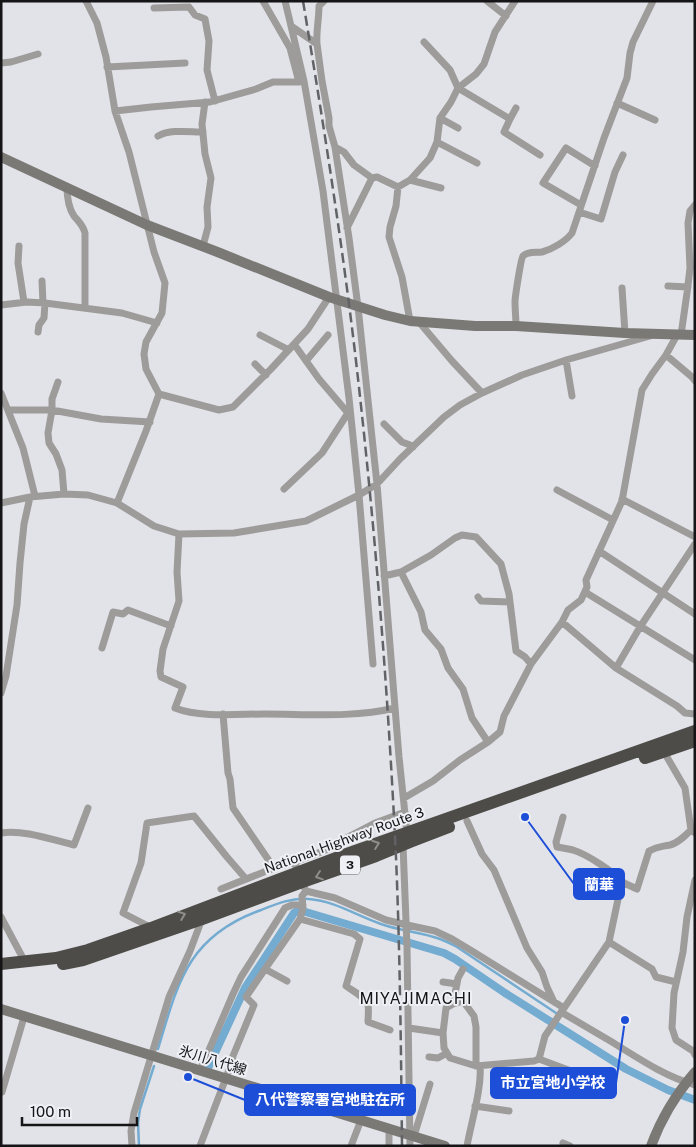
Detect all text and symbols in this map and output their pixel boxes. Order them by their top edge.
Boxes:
street label: National Highway Route 3 [262,803,426,877]
one-way arrow [371,840,380,850]
road number: 3 [340,856,360,874]
callout: 蘭華 [574,869,624,899]
one-way arrow [316,870,324,880]
text: 蘭華 [584,876,614,893]
one-way arrow [178,911,186,921]
district label: MIYAJIMACHI [359,989,473,1008]
street label: 氷川八代線 [177,1042,249,1078]
callout: 市立宮地小学校 [491,1068,616,1098]
text: 市立宮地小学校 [500,1074,606,1091]
callout: 八代警察署宮地駐在所 [245,1085,415,1115]
text: 八代警察署宮地駐在所 [255,1091,405,1108]
scale bar [22,1094,138,1126]
text: 100 m [30,1103,71,1120]

